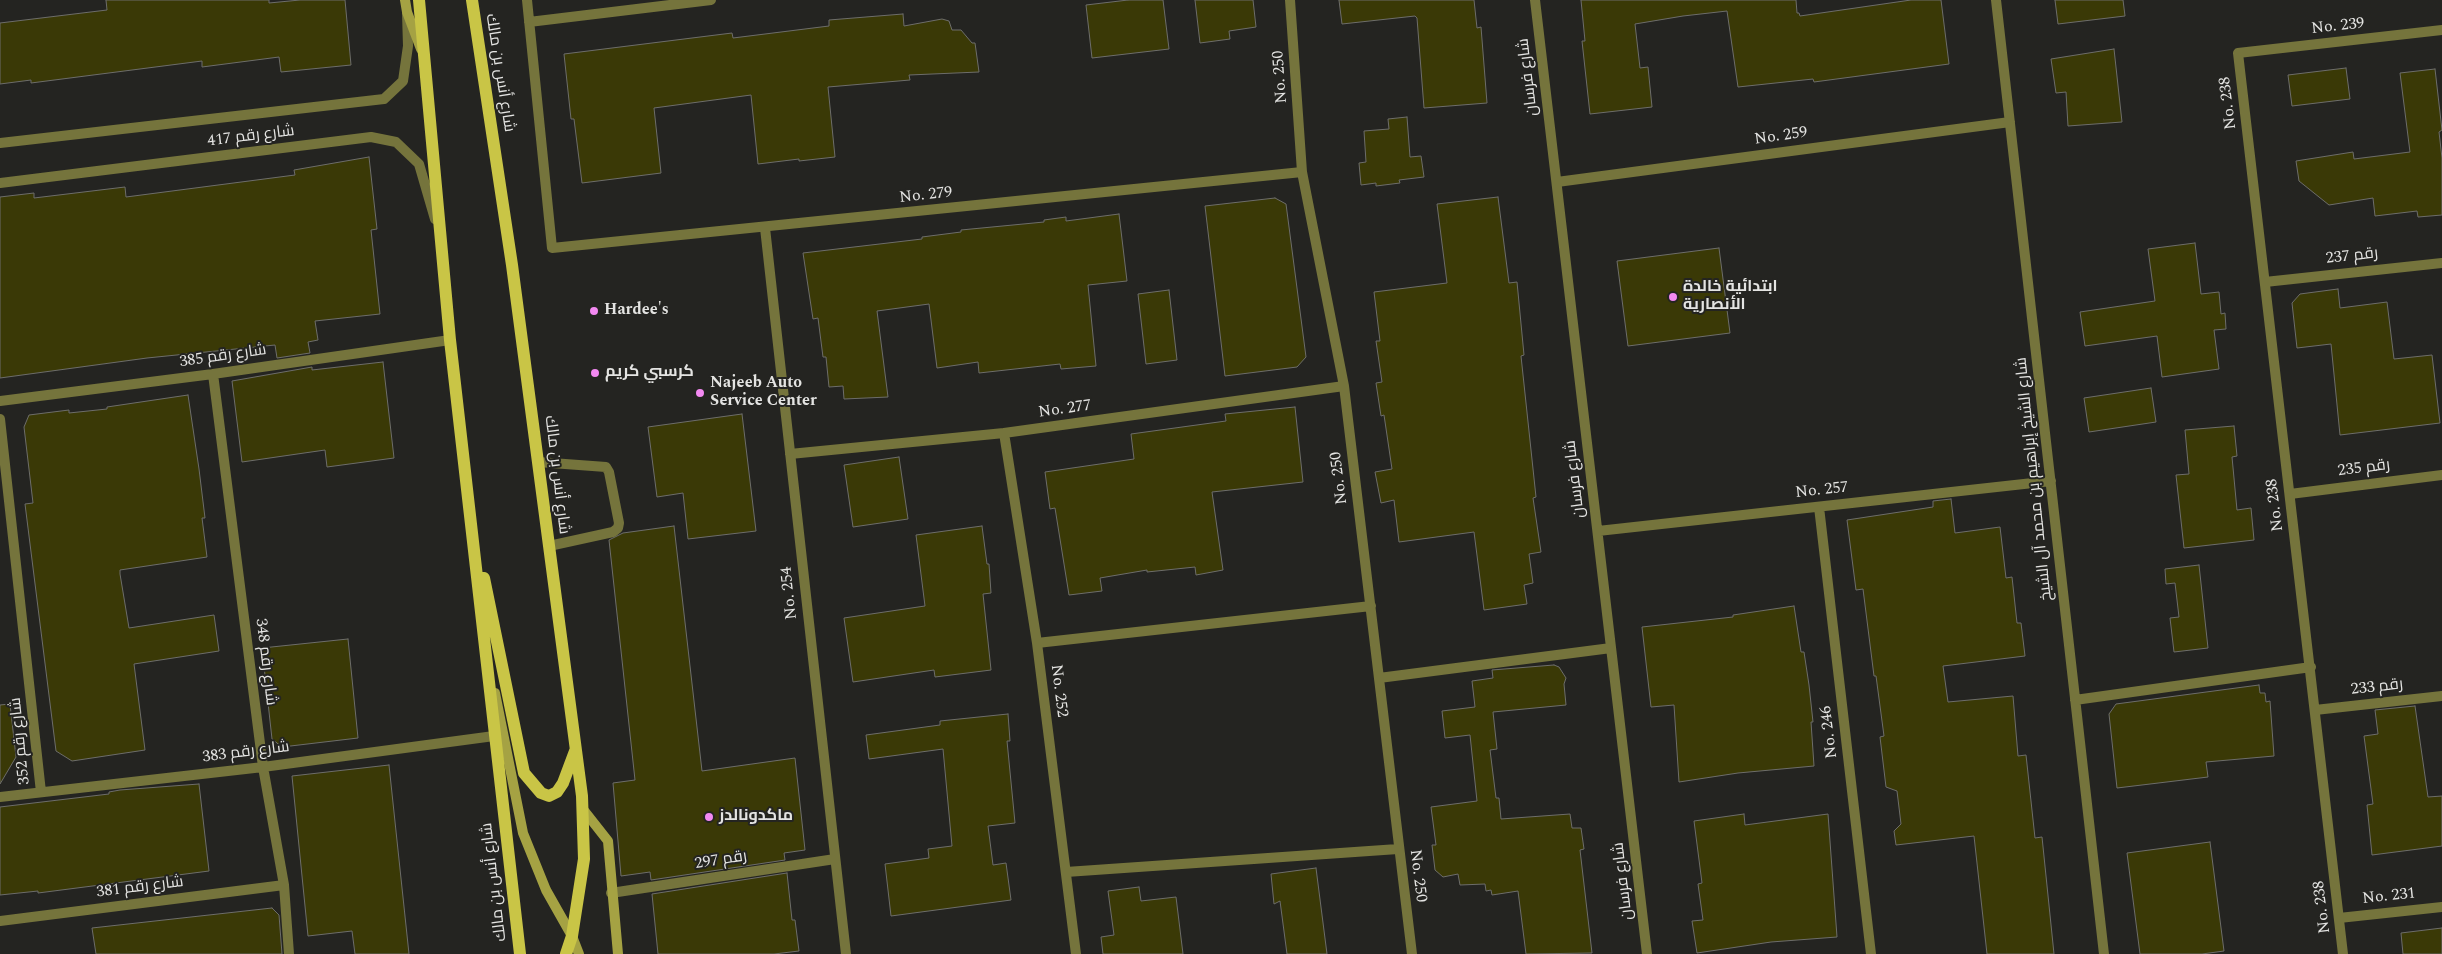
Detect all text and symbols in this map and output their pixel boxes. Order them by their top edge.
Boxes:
street label: شارع أنس بن مالك [480,13,518,133]
street label: No. 239 [2311,15,2365,39]
street label: شارع فرسان [1515,37,1543,117]
street label: No. 250 [1270,50,1292,104]
street label: No. 238 [2216,75,2242,131]
street label: شارع رقم 417 [206,122,296,152]
street label: No. 259 [1753,124,1809,150]
street label: No. 279 [899,184,953,208]
street label: رقم 237 [2325,245,2379,269]
place label: ابتدائية خالدة الأنصارية [1683,278,1778,316]
marker: ابتدائية خالدة الأنصارية [1667,291,1679,303]
place label: Hardee's [604,301,669,321]
marker: Hardee's [588,305,600,317]
street label: شارع رقم 385 [178,341,268,373]
street label: شارع الشيخ إبراهيم بن محمد آل الشيخ [2013,356,2057,602]
place label: كرسبي كريم [605,363,694,383]
marker: كرسبي كريم [589,367,601,379]
place label: Najeeb Auto Service Center [710,374,817,412]
marker: Najeeb Auto Service Center [694,387,706,399]
street label: No. 277 [1037,397,1093,423]
street label: شارع أنس بن مالك [539,415,573,535]
street label: شارع فرسان [1562,439,1590,519]
street label: No. 250 [1327,450,1353,506]
street label: رقم 235 [2337,456,2391,482]
street label: No. 238 [2263,477,2289,533]
street label: No. 257 [1795,479,1849,503]
street label: No. 254 [778,566,802,620]
street label: شارع رقم 348 [250,617,280,707]
street label: No. 252 [1045,663,1071,719]
street label: رقم 233 [2350,676,2404,700]
street label: شارع رقم 352 [7,697,35,785]
street label: No. 246 [1817,704,1843,760]
street label: شارع رقم 383 [201,738,291,768]
place label: ماكدونالدز [719,807,793,827]
marker: ماكدونالدز [703,811,715,823]
street label: شارع أنس بن مالك [478,822,512,942]
street label: شارع فرسان [1610,841,1638,921]
street label: رقم 297 [694,847,748,875]
street label: No. 250 [1404,848,1430,904]
street label: شارع رقم 381 [95,873,185,903]
street label: No. 238 [2310,879,2336,935]
street label: No. 231 [2362,885,2416,909]

